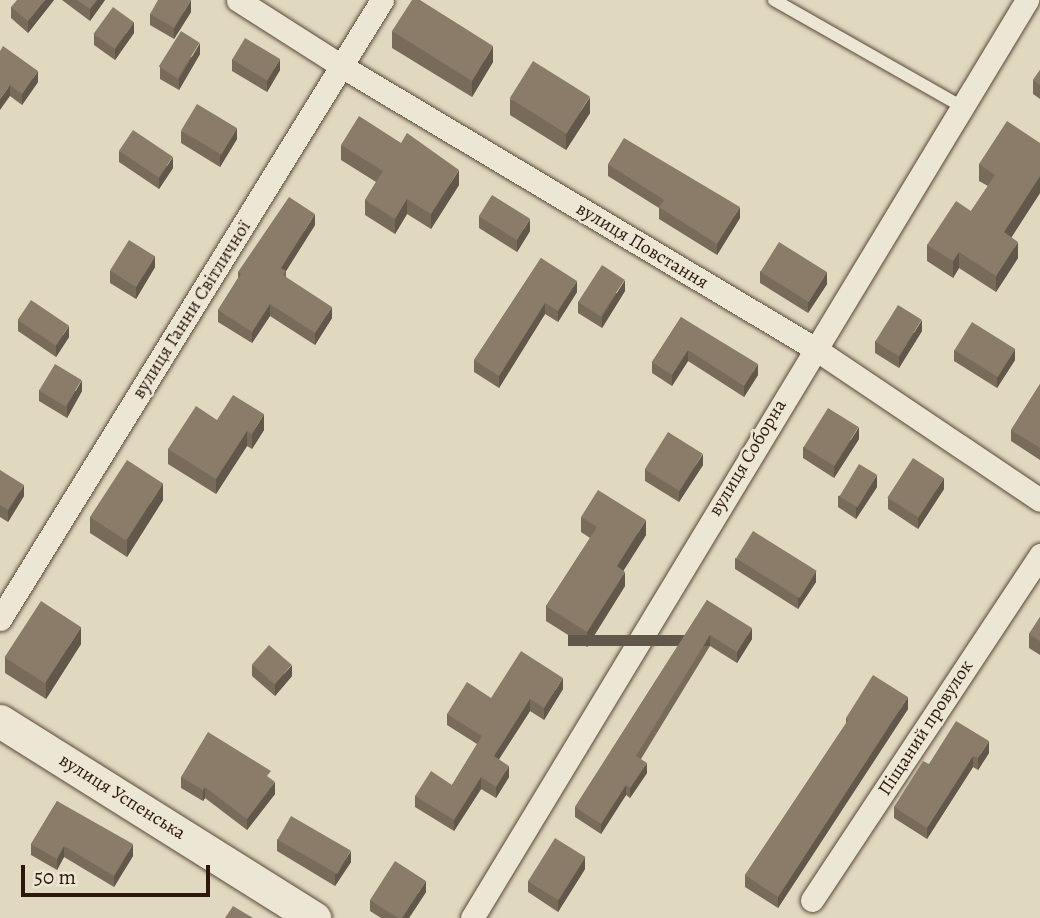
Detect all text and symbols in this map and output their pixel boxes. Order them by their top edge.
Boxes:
street label: вулиця Повстання [572,198,712,294]
street label: вулиця Ганни Світличної [128,217,256,403]
street label: вулиця Соборна [704,395,792,521]
street label: Піщаний провулок [874,656,978,800]
street label: вулиця Успенська [55,749,189,845]
scale bar [24,852,214,896]
text: 50 m [34,863,76,891]

